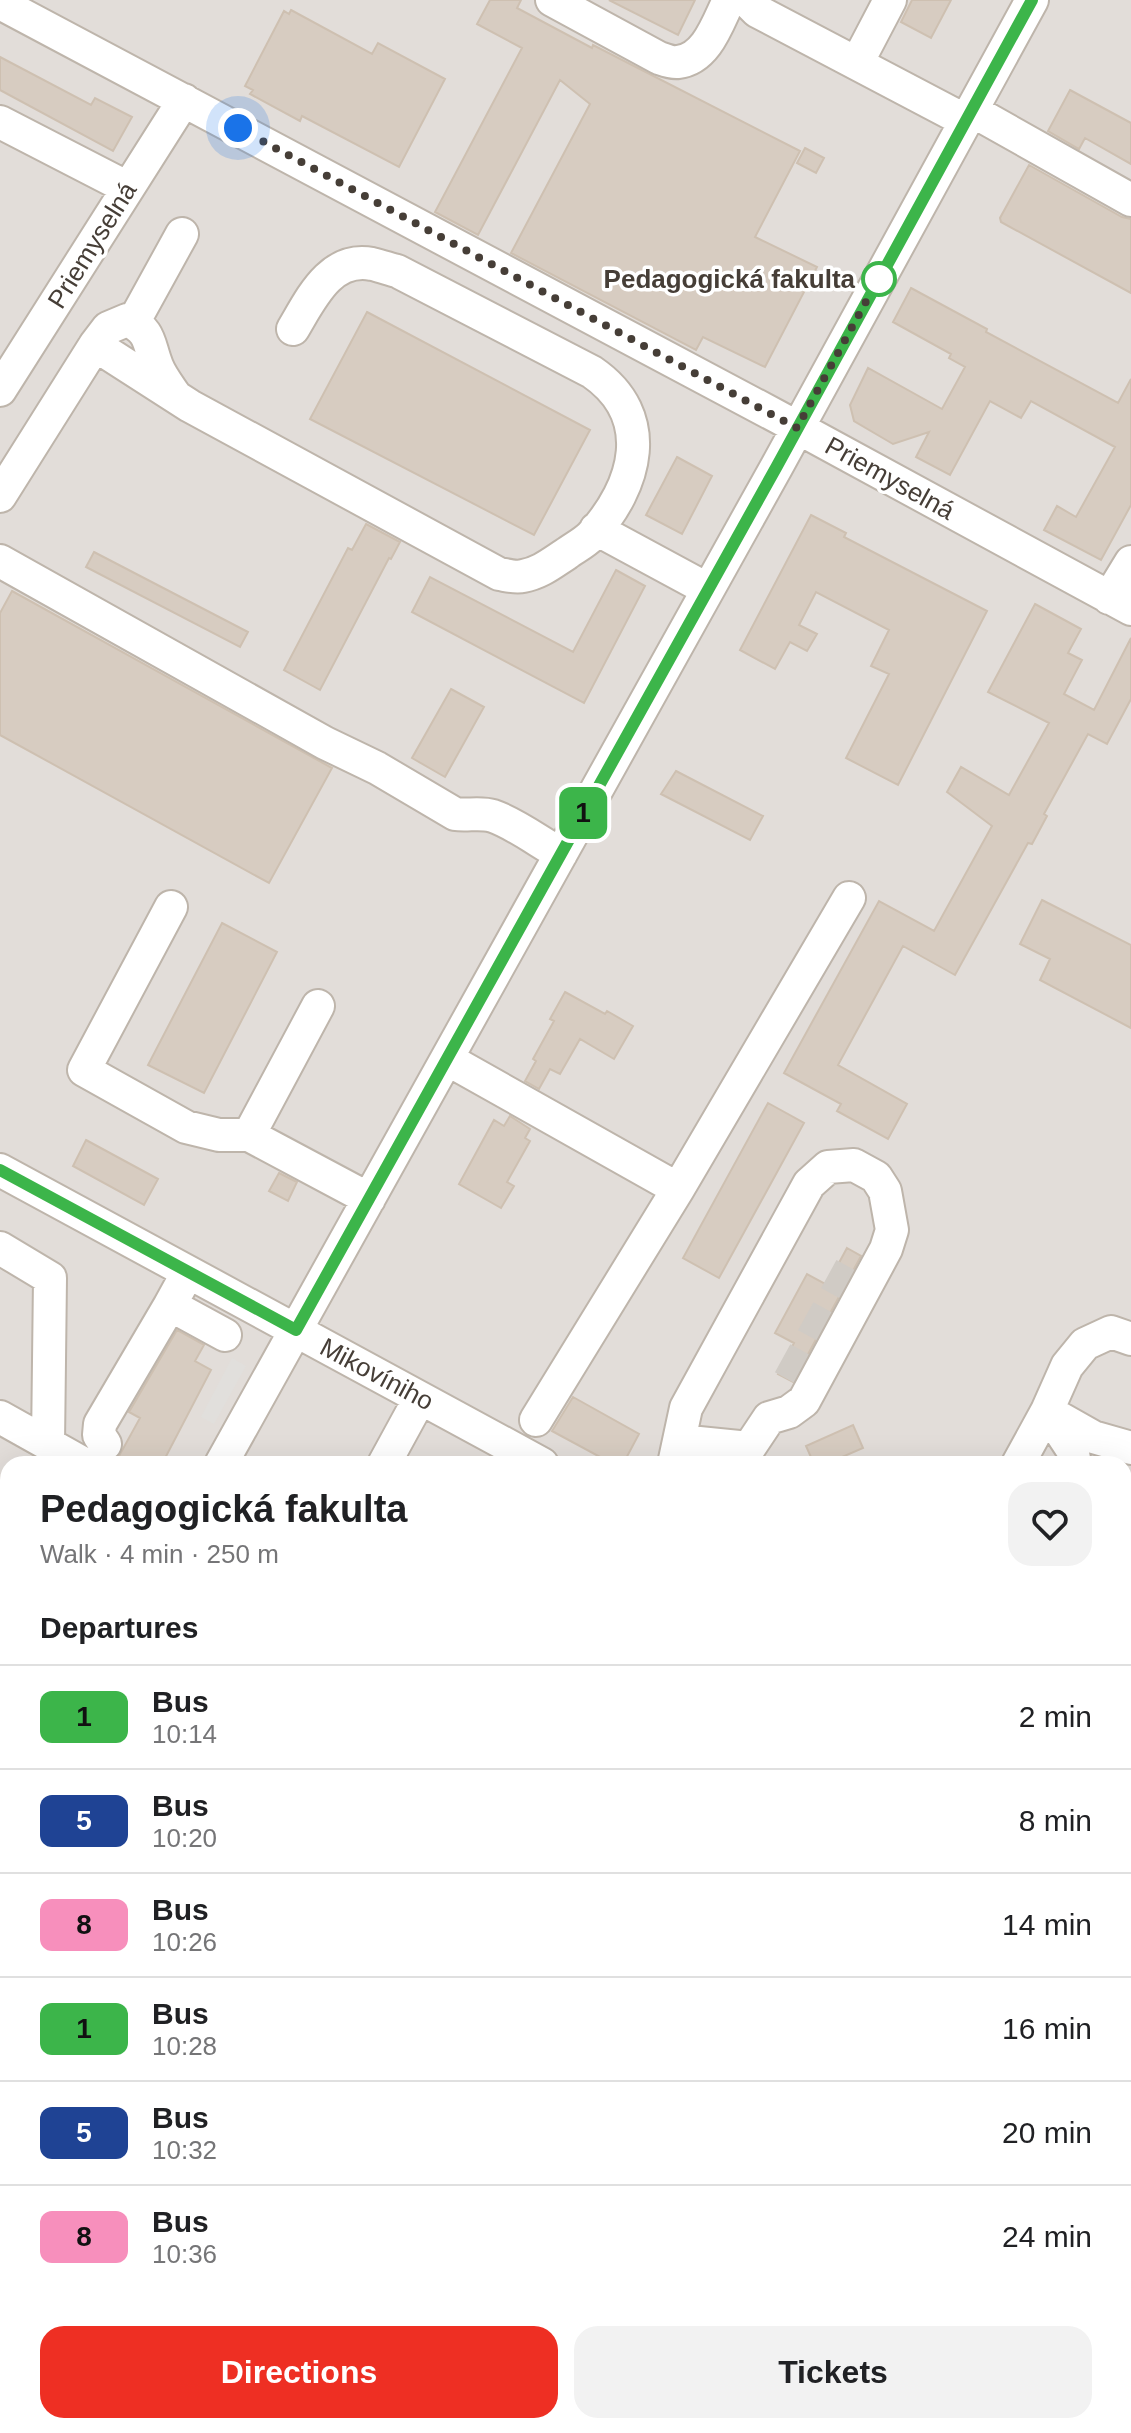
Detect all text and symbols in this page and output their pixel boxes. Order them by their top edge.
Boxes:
your location [218,108,258,148]
street label: Priemyselná [41,176,143,314]
marker: Pedagogická fakulta [862,262,896,296]
place label: Pedagogická fakulta [604,264,856,294]
street label: Priemyselná [820,430,960,526]
line badge: 1 [557,787,609,839]
text: 1 [575,797,591,828]
street label: Mikovíniho [315,1332,439,1416]
button: heart [1008,1482,1092,1566]
text: Pedagogická fakulta [40,1488,407,1530]
text: Walk · 4 min · 250 m [40,1539,279,1569]
text: Departures [40,1611,198,1644]
text: Bus [152,1685,209,1718]
text: 2 min [1019,1700,1092,1733]
text: 1 [76,1701,92,1732]
text: 10:14 [152,1719,217,1749]
text: Bus [152,1789,209,1822]
text: 8 min [1019,1804,1092,1837]
text: 5 [76,1805,92,1836]
text: 10:20 [152,1823,217,1853]
text: Bus [152,1893,209,1926]
text: 14 min [1002,1908,1092,1941]
text: 8 [76,1909,92,1940]
text: 10:26 [152,1927,217,1957]
text: Bus [152,1997,209,2030]
text: 16 min [1002,2012,1092,2045]
text: 1 [76,2013,92,2044]
text: 10:28 [152,2031,217,2061]
text: Bus [152,2101,209,2134]
text: 20 min [1002,2116,1092,2149]
text: 5 [76,2117,92,2148]
text: 10:32 [152,2135,217,2165]
text: Bus [152,2205,209,2238]
text: 24 min [1002,2220,1092,2253]
text: 8 [76,2221,92,2252]
text: 10:36 [152,2239,217,2269]
button: Directions [40,2326,558,2418]
button: Tickets [574,2326,1092,2418]

